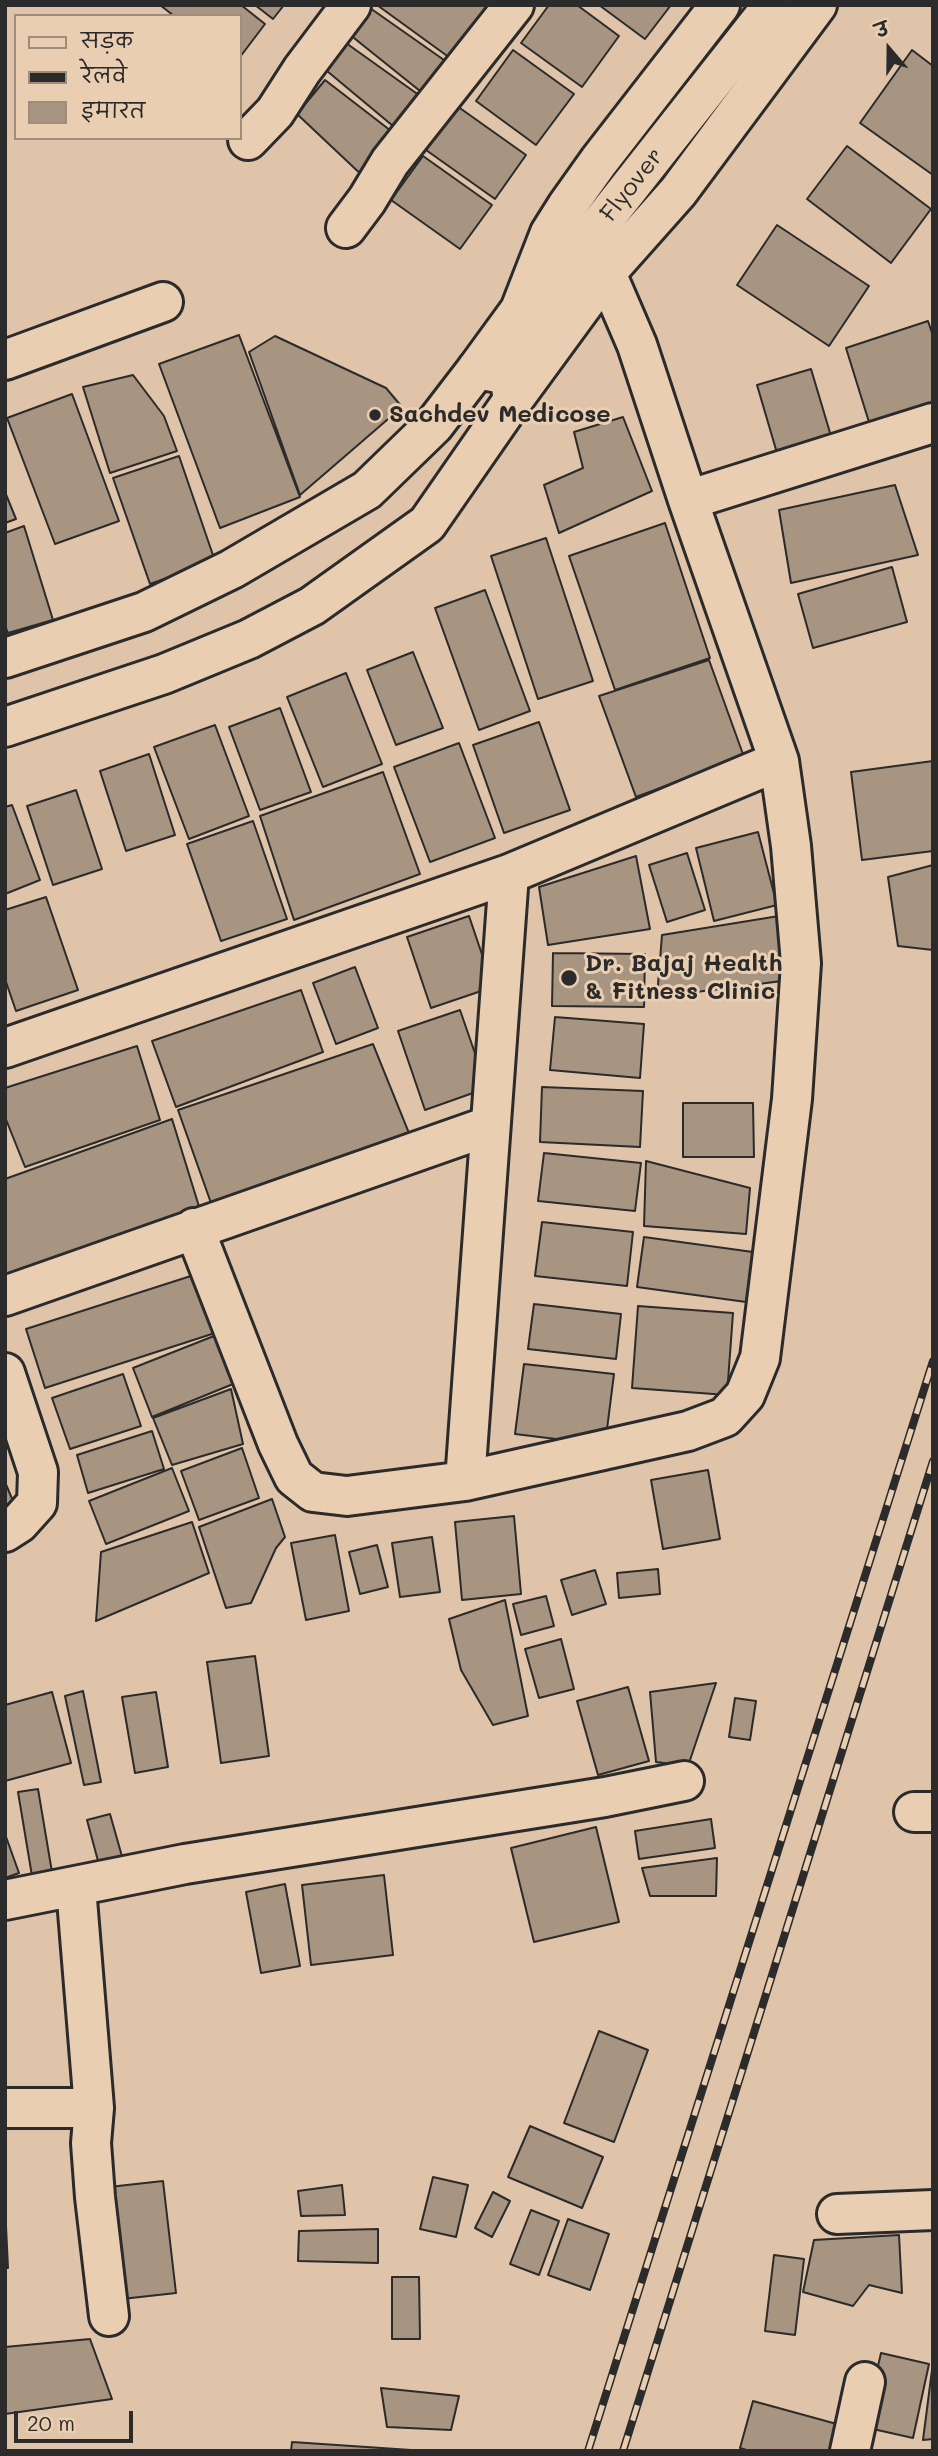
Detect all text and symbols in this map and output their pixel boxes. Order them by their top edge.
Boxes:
legend [14,14,242,140]
north arrow [854,14,924,84]
text: उ [871,15,892,43]
text: सड़क [81,26,133,53]
text: रेलवे [81,61,127,88]
text: इमारत [81,96,145,123]
street label: Flyover [594,142,670,228]
place label: Sachdev Medicose [389,401,611,429]
marker: Sachdev Medicose [367,407,383,423]
place label: Dr. Bajaj Health & Fitness Clinic [585,950,782,1006]
marker: Dr. Bajaj Health & Fitness Clinic [559,968,579,988]
scale bar [18,2396,136,2440]
text: 20 m [27,2409,75,2436]

